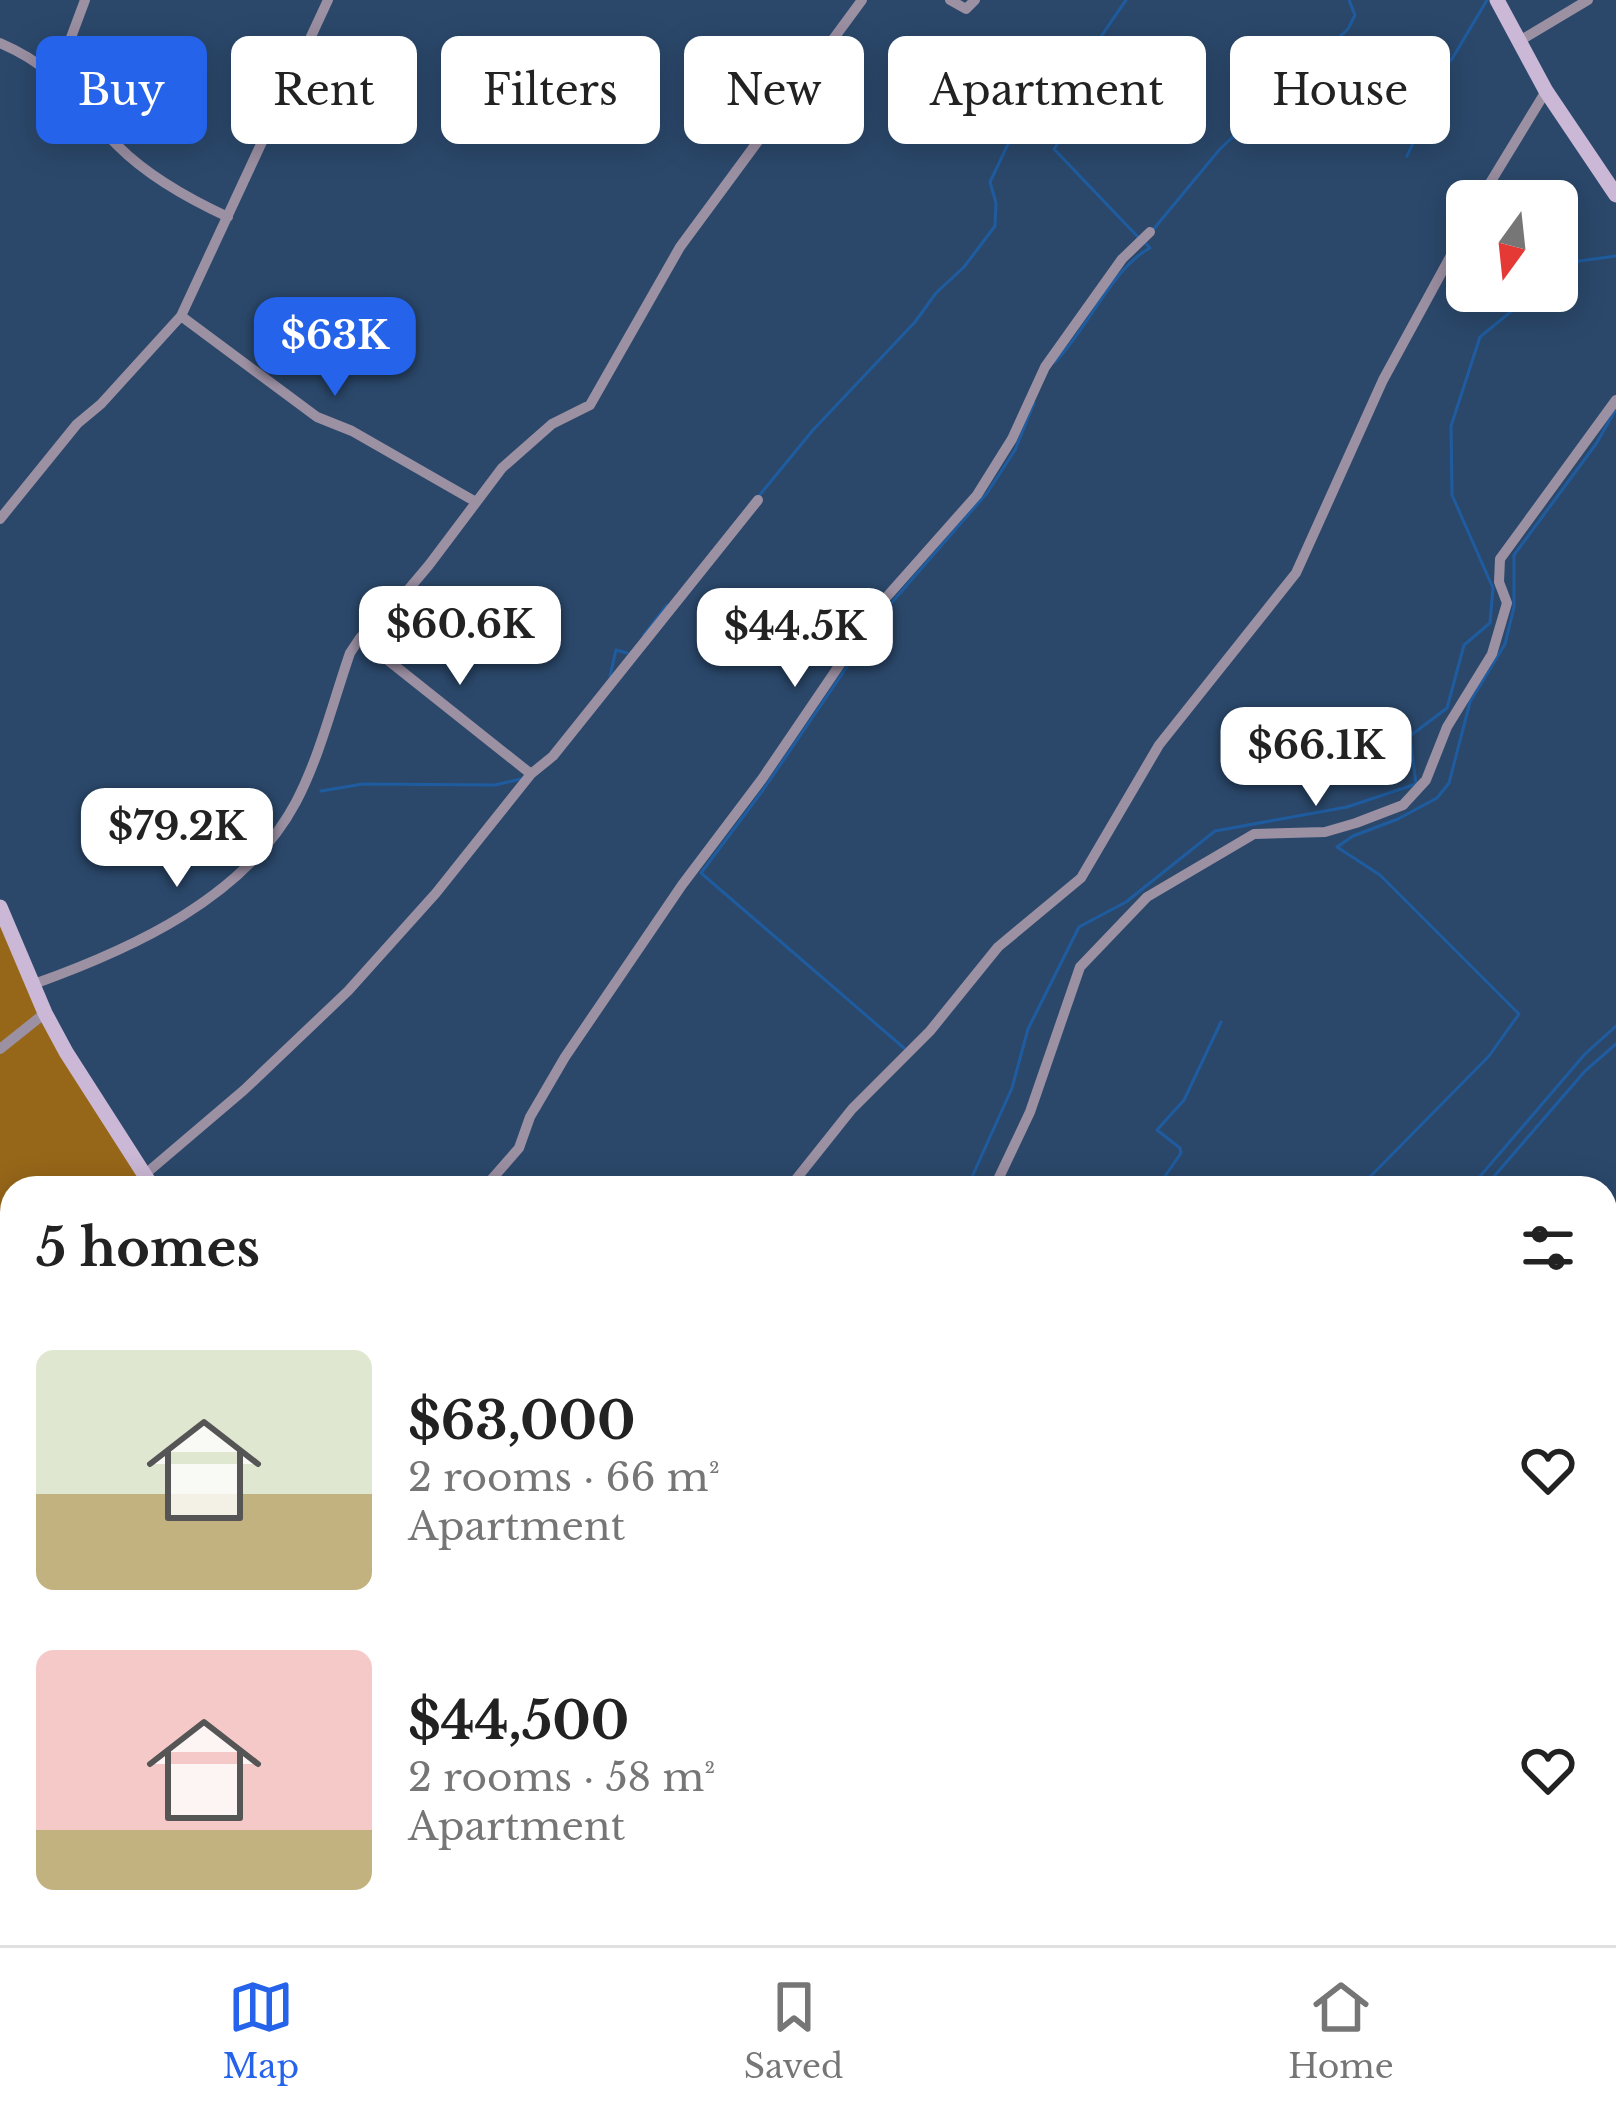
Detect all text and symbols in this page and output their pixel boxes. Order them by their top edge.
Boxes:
chip: Buy [36,36,207,144]
chip: Rent [231,36,417,144]
chip: Filters [441,36,660,144]
chip: New [684,36,864,144]
chip: Apartment [888,36,1206,144]
chip: House [1230,36,1450,144]
north arrow [1446,180,1578,312]
map controls [1446,180,1578,312]
pin: $63K [264,297,406,399]
text: $63K [281,311,389,360]
pin: $60.6K [362,586,558,688]
pin: $44.5K [697,588,893,690]
text: $60.6K [386,600,534,649]
text: $44.5K [724,602,866,651]
pin: $66.1K [1218,707,1414,809]
text: $66.1K [1248,721,1384,770]
pin: $79.2K [79,788,275,890]
text: $79.2K [108,802,246,851]
icon: filters [1515,1215,1581,1281]
text: 5 homes [36,1217,260,1280]
text: $63,000 [408,1390,636,1453]
icon: home [132,1398,276,1542]
icon: heart [1515,1437,1581,1503]
text: 2 rooms · 66 m² [408,1453,720,1502]
text: Apartment [408,1502,625,1551]
text: $44,500 [408,1690,629,1753]
icon: home [132,1698,276,1842]
icon: heart [1515,1737,1581,1803]
text: 2 rooms · 58 m² [408,1753,715,1802]
text: Apartment [408,1802,625,1851]
tab: Map [222,1974,299,2087]
tab: Saved [744,1974,843,2087]
tab: Home [1288,1974,1394,2087]

